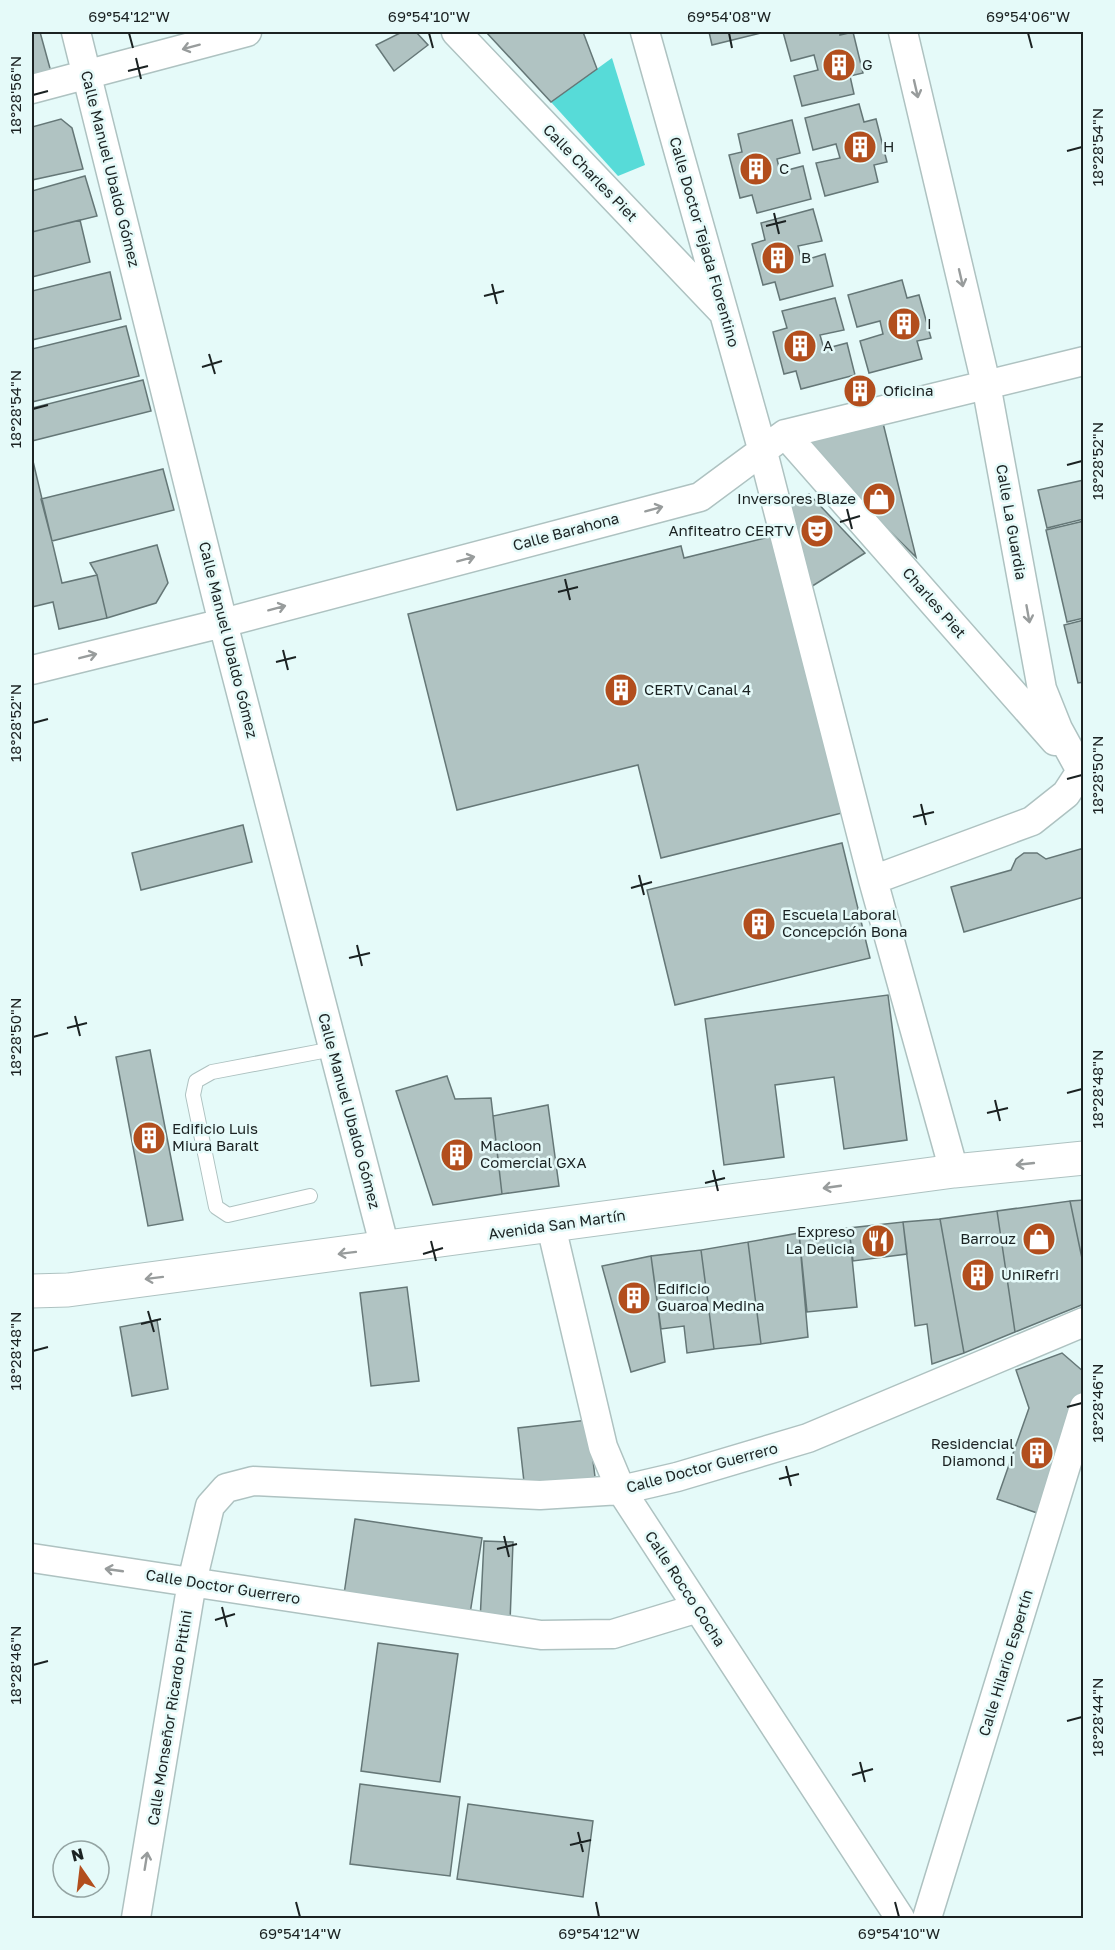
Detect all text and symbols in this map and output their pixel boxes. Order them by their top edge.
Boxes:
text: 69°54'12"W [88,7,170,25]
text: 69°54'10"W [388,7,470,25]
text: 69°54'08"W [687,7,771,25]
text: 69°54'06"W [986,7,1070,25]
one-way arrow [182,42,201,53]
building icon: G [821,47,857,83]
place label: G [862,55,873,73]
text: 18°28'56"N [6,56,24,134]
street label: Calle Manuel Ubaldo Gómez [78,69,144,269]
one-way arrow [911,78,922,98]
text: 18°28'54"N [1088,108,1106,186]
street label: Calle Charles Piet [540,120,642,225]
building icon: H [842,129,878,165]
street label: Calle Doctor Tejada Florentino [666,135,744,349]
place label: H [883,137,894,155]
building icon: C [738,151,774,187]
place label: C [779,159,789,177]
building icon: B [760,240,796,276]
place label: B [801,248,811,266]
one-way arrow [955,269,967,288]
building icon: I [886,306,922,342]
place label: I [927,314,932,332]
building icon: A [782,328,818,364]
place label: A [823,336,833,354]
text: 18°28'54"N [6,370,24,448]
building icon: Oficina [842,373,878,409]
place label: Oficina [883,381,934,399]
text: 18°28'52"N [1088,422,1106,500]
street label: Calle La Guardia [993,463,1031,581]
shop icon: Inversores Blaze [861,481,897,517]
place label: Inversores Blaze [737,489,856,507]
one-way arrow [645,502,664,514]
street label: Calle Barahona [511,508,621,554]
theatre icon: Anfiteatro CERTV [799,513,835,549]
place label: Anfiteatro CERTV [669,521,794,539]
street label: Calle Manuel Ubaldo Gómez [196,540,262,740]
one-way arrow [456,552,475,564]
street label: Charles Piet [899,563,970,641]
one-way arrow [268,602,287,614]
one-way arrow [1023,603,1034,623]
one-way arrow [78,650,97,662]
building icon: CERTV Canal 4 [603,672,639,708]
place label: CERTV Canal 4 [644,680,751,698]
text: 18°28'52"N [6,684,24,762]
text: 18°28'50"N [1088,736,1106,814]
place label: Escuela Laboral Concepción Bona [782,905,907,940]
building icon: Escuela Laboral Concepción Bona [741,906,777,942]
text: 18°28'50"N [6,998,24,1076]
street label: Calle Manuel Ubaldo Gómez [315,1011,385,1211]
text: 18°28'48"N [1088,1050,1106,1128]
place label: Edificio Luis Miura Baralt [172,1119,259,1154]
building icon: Edificio Luis Miura Baralt [131,1120,167,1156]
place label: Macloon Comercial GXA [480,1136,587,1171]
building icon: Macloon Comercial GXA [439,1137,475,1173]
one-way arrow [1016,1159,1036,1170]
one-way arrow [822,1182,842,1193]
street label: Avenida San Martín [487,1205,627,1243]
shop icon: Barrouz [1021,1221,1057,1257]
place label: Expreso La Delicia [785,1222,855,1257]
restaurant icon: Expreso La Delicia [860,1223,896,1259]
place label: Barrouz [960,1229,1016,1247]
one-way arrow [338,1247,358,1258]
building icon: UniRefri [960,1257,996,1293]
place label: UniRefri [1001,1265,1059,1283]
one-way arrow [144,1273,164,1284]
place label: Edificio Guaroa Medina [657,1279,765,1314]
building icon: Edificio Guaroa Medina [616,1280,652,1316]
text: 18°28'48"N [6,1312,24,1390]
text: 18°28'46"N [1088,1364,1106,1442]
place label: Residencial Diamond I [931,1434,1014,1469]
building icon: Residencial Diamond I [1019,1435,1055,1471]
street label: Calle Doctor Guerrero [624,1438,779,1496]
street label: Calle Rocco Cocha [642,1527,730,1649]
one-way arrow [104,1565,124,1576]
street label: Calle Doctor Guerrero [145,1565,302,1607]
street label: Calle Hilario Espertín [974,1587,1036,1738]
street label: Calle Monseñor Ricardo Pittini [143,1609,195,1827]
text: 18°28'46"N [6,1626,24,1704]
text: 18°28'44"N [1088,1678,1106,1756]
north arrow [51,1839,111,1899]
text: N [69,1843,86,1866]
one-way arrow [141,1851,152,1871]
text: 69°54'14"W [259,1924,341,1942]
text: 69°54'12"W [558,1924,640,1942]
text: 69°54'10"W [858,1924,940,1942]

